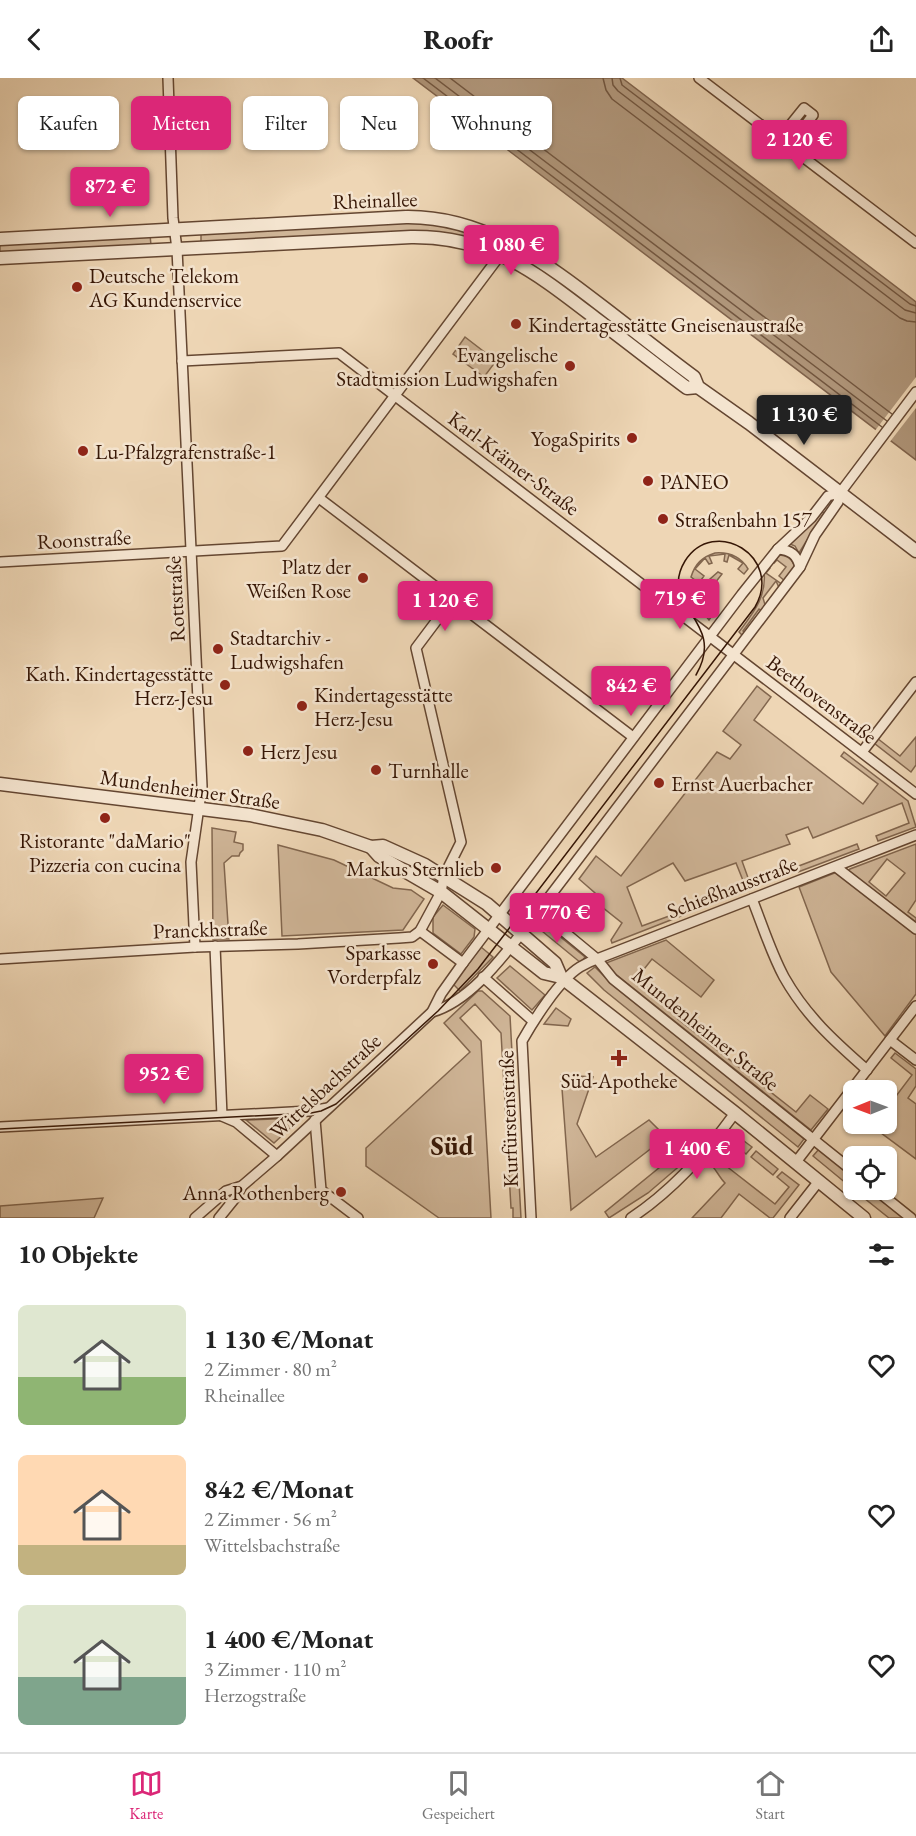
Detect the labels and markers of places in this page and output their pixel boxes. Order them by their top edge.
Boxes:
pin: 2 120 € [744,120,854,171]
pin: 872 € [68,167,152,218]
pin: 1 080 € [456,225,566,276]
place label: Deutsche Telekom AG Kundenservice [88,262,241,313]
marker: Deutsche Telekom AG Kundenservice [70,280,84,294]
place label: Kindertagesstätte Gneisenaustraße [528,311,804,338]
marker: Kindertagesstätte Gneisenaustraße [509,317,523,331]
place label: Evangelische Stadtmission Ludwigshafen [336,341,558,392]
marker: Evangelische Stadtmission Ludwigshafen [563,359,577,373]
pin: 1 130 € [749,395,859,446]
place label: YogaSpirits [531,425,620,452]
marker: YogaSpirits [625,431,639,445]
place label: Lu-Pfalzgrafenstraße-1 [95,438,277,465]
marker: Lu-Pfalzgrafenstraße-1 [76,444,90,458]
place label: PANEO [660,468,729,495]
marker: PANEO [641,474,655,488]
place label: Straßenbahn 157 [675,506,813,533]
marker: Straßenbahn 157 [656,512,670,526]
place label: Platz der Weißen Rose [246,553,351,604]
marker: Platz der Weißen Rose [356,571,370,585]
pin: 719 € [638,579,722,630]
pin: 1 120 € [390,581,500,632]
place label: Stadtarchiv - Ludwigshafen [230,624,344,675]
marker: Stadtarchiv - Ludwigshafen [211,642,225,656]
place label: Kath. Kindertagesstätte Herz-Jesu [25,660,213,711]
pin: 842 € [589,666,673,717]
marker: Kath. Kindertagesstätte Herz-Jesu [218,678,232,692]
place label: Kindertagesstätte Herz-Jesu [314,681,453,732]
marker: Kindertagesstätte Herz-Jesu [295,699,309,713]
place label: Herz Jesu [260,738,338,765]
marker: Herz Jesu [241,744,255,758]
place label: Turnhalle [388,757,469,784]
marker: Turnhalle [369,763,383,777]
place label: Ernst Auerbacher [671,770,813,797]
marker: Ernst Auerbacher [652,776,666,790]
marker: Ristorante "daMario" Pizzeria con cucina [98,811,112,825]
place label: Ristorante "daMario" Pizzeria con cucina [19,827,191,878]
place label: Markus Sternlieb [346,855,484,882]
marker: Markus Sternlieb [489,861,503,875]
pin: 1 770 € [502,893,612,944]
place label: Sparkasse Vorderpfalz [327,939,421,990]
marker: Sparkasse Vorderpfalz [426,957,440,971]
marker: Süd-Apotheke [612,1051,626,1065]
pin: 952 € [122,1054,206,1105]
place label: Süd-Apotheke [561,1067,677,1094]
pin: 1 400 € [642,1129,752,1180]
place label: Anna Rothenberg [182,1179,330,1206]
marker: Anna Rothenberg [334,1185,348,1199]

